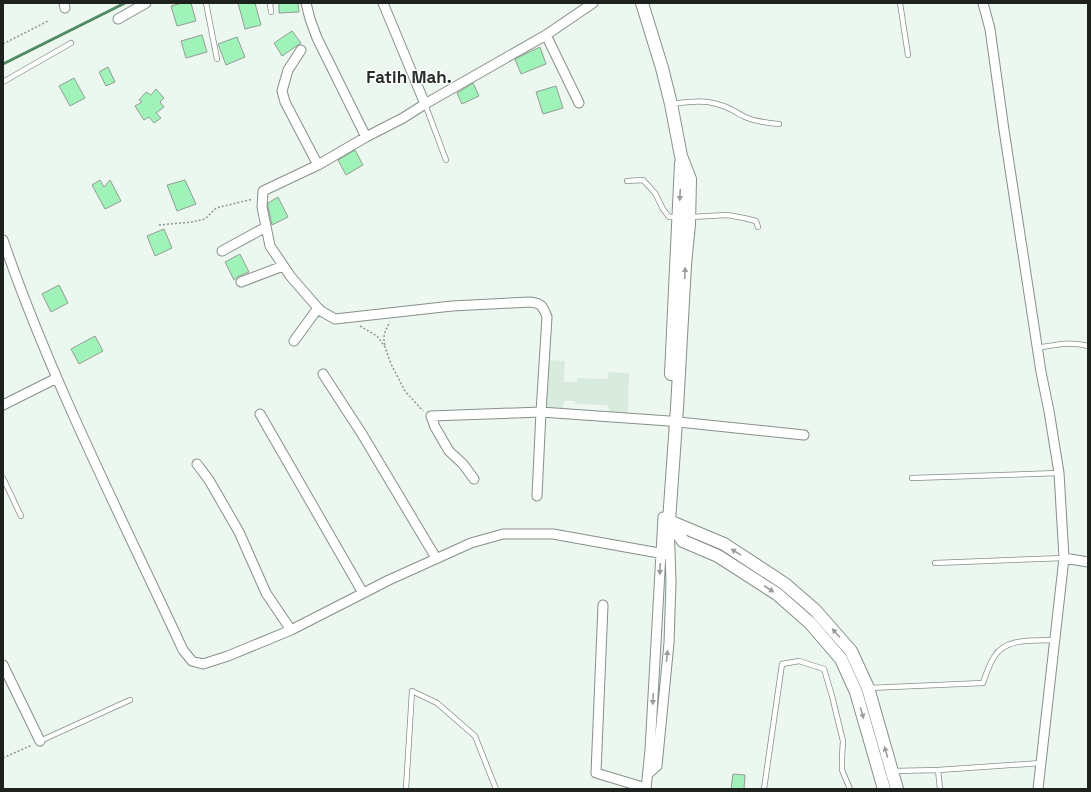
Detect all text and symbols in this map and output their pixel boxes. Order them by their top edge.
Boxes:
district label: Fatih Mah. [366,66,452,88]
one-way arrow [676,189,683,201]
one-way arrow [682,266,688,279]
one-way arrow [731,548,741,556]
one-way arrow [656,563,663,575]
one-way arrow [764,585,775,593]
one-way arrow [831,628,840,639]
one-way arrow [664,650,671,662]
one-way arrow [649,693,656,705]
one-way arrow [859,707,865,719]
one-way arrow [883,745,889,757]

